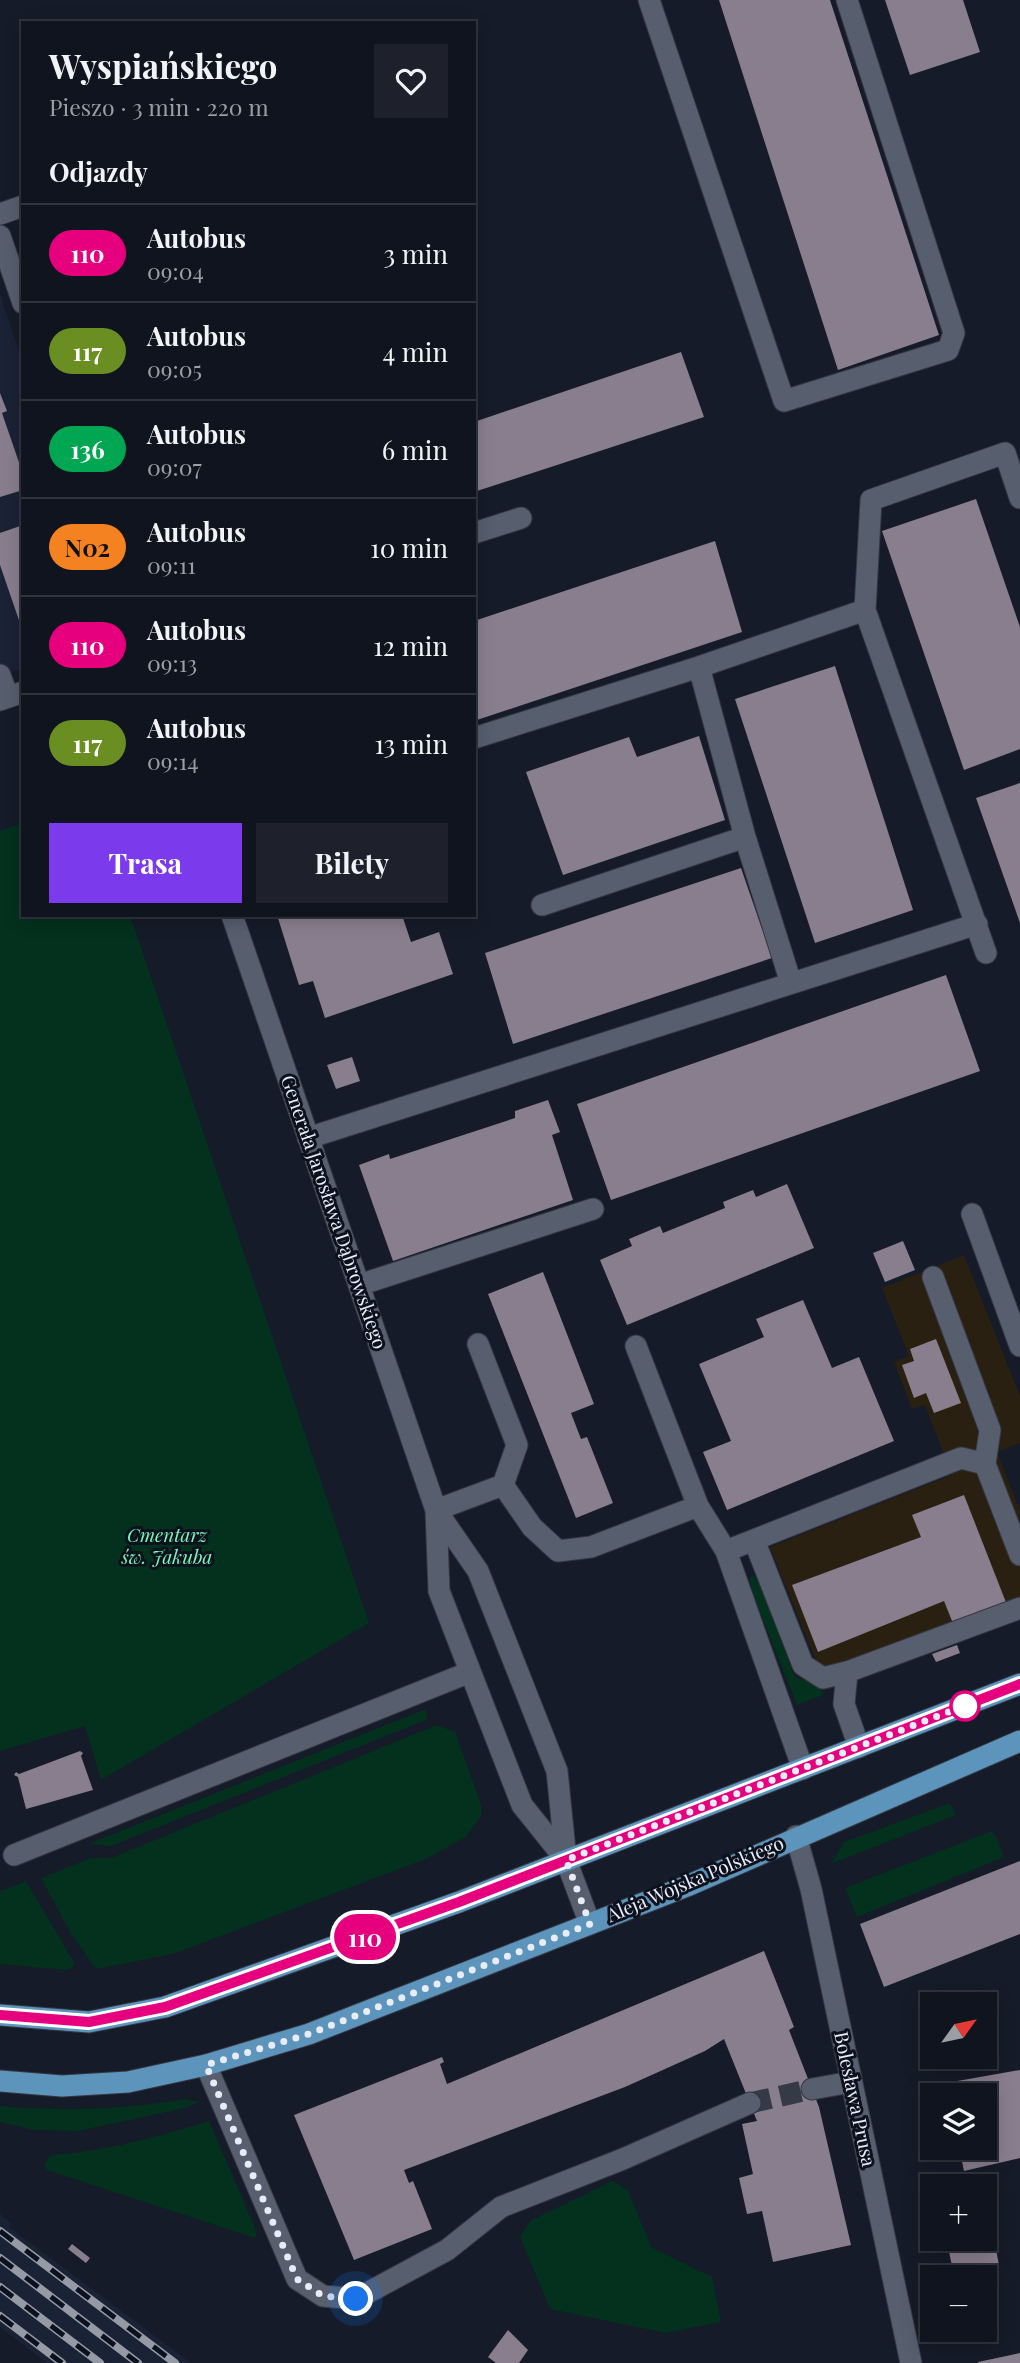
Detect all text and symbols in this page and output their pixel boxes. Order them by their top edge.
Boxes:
text: Wyspiańskiego [49,43,277,87]
button: heart [374,44,448,118]
text: Pieszo · 3 min · 220 m [49,91,269,122]
text: Odjazdy [49,154,148,189]
text: Autobus [147,220,246,255]
text: 3 min [384,236,448,271]
text: 110 [71,237,104,269]
text: 09:04 [147,255,204,286]
text: Autobus [147,318,246,353]
text: 4 min [382,334,448,369]
text: 117 [73,335,102,367]
text: 09:05 [147,353,202,384]
text: Autobus [147,416,246,451]
text: 6 min [382,432,448,467]
text: 136 [70,433,105,465]
text: 09:07 [147,451,202,482]
text: Autobus [147,514,246,549]
text: 10 min [370,530,448,565]
text: N02 [65,531,110,563]
text: 09:11 [147,549,196,580]
text: Autobus [147,612,246,647]
text: 12 min [373,628,448,663]
text: 110 [71,629,104,661]
text: 09:13 [147,647,197,678]
text: Autobus [147,710,246,745]
text: 13 min [374,726,448,761]
text: 117 [73,727,102,759]
text: 09:14 [147,745,199,776]
button: Trasa [49,823,242,903]
button: Bilety [256,823,448,903]
street label: Generała Jarosława Dąbrowskiego [276,1071,394,1352]
park label: Cmentarz św. Jakuba [121,1521,212,1569]
unlabelled marker [950,1691,980,1721]
street label: Aleja Wojska Polskiego [601,1829,787,1928]
line badge: 110 [325,1914,405,1960]
text: 110 [348,1921,382,1953]
north arrow [920,1992,998,2068]
map controls [920,1992,997,2342]
street label: Bolesława Prusa [829,2029,883,2169]
button: layers [920,2083,997,2160]
button: + [920,2174,997,2251]
button: − [920,2265,997,2342]
your location [338,2281,373,2316]

